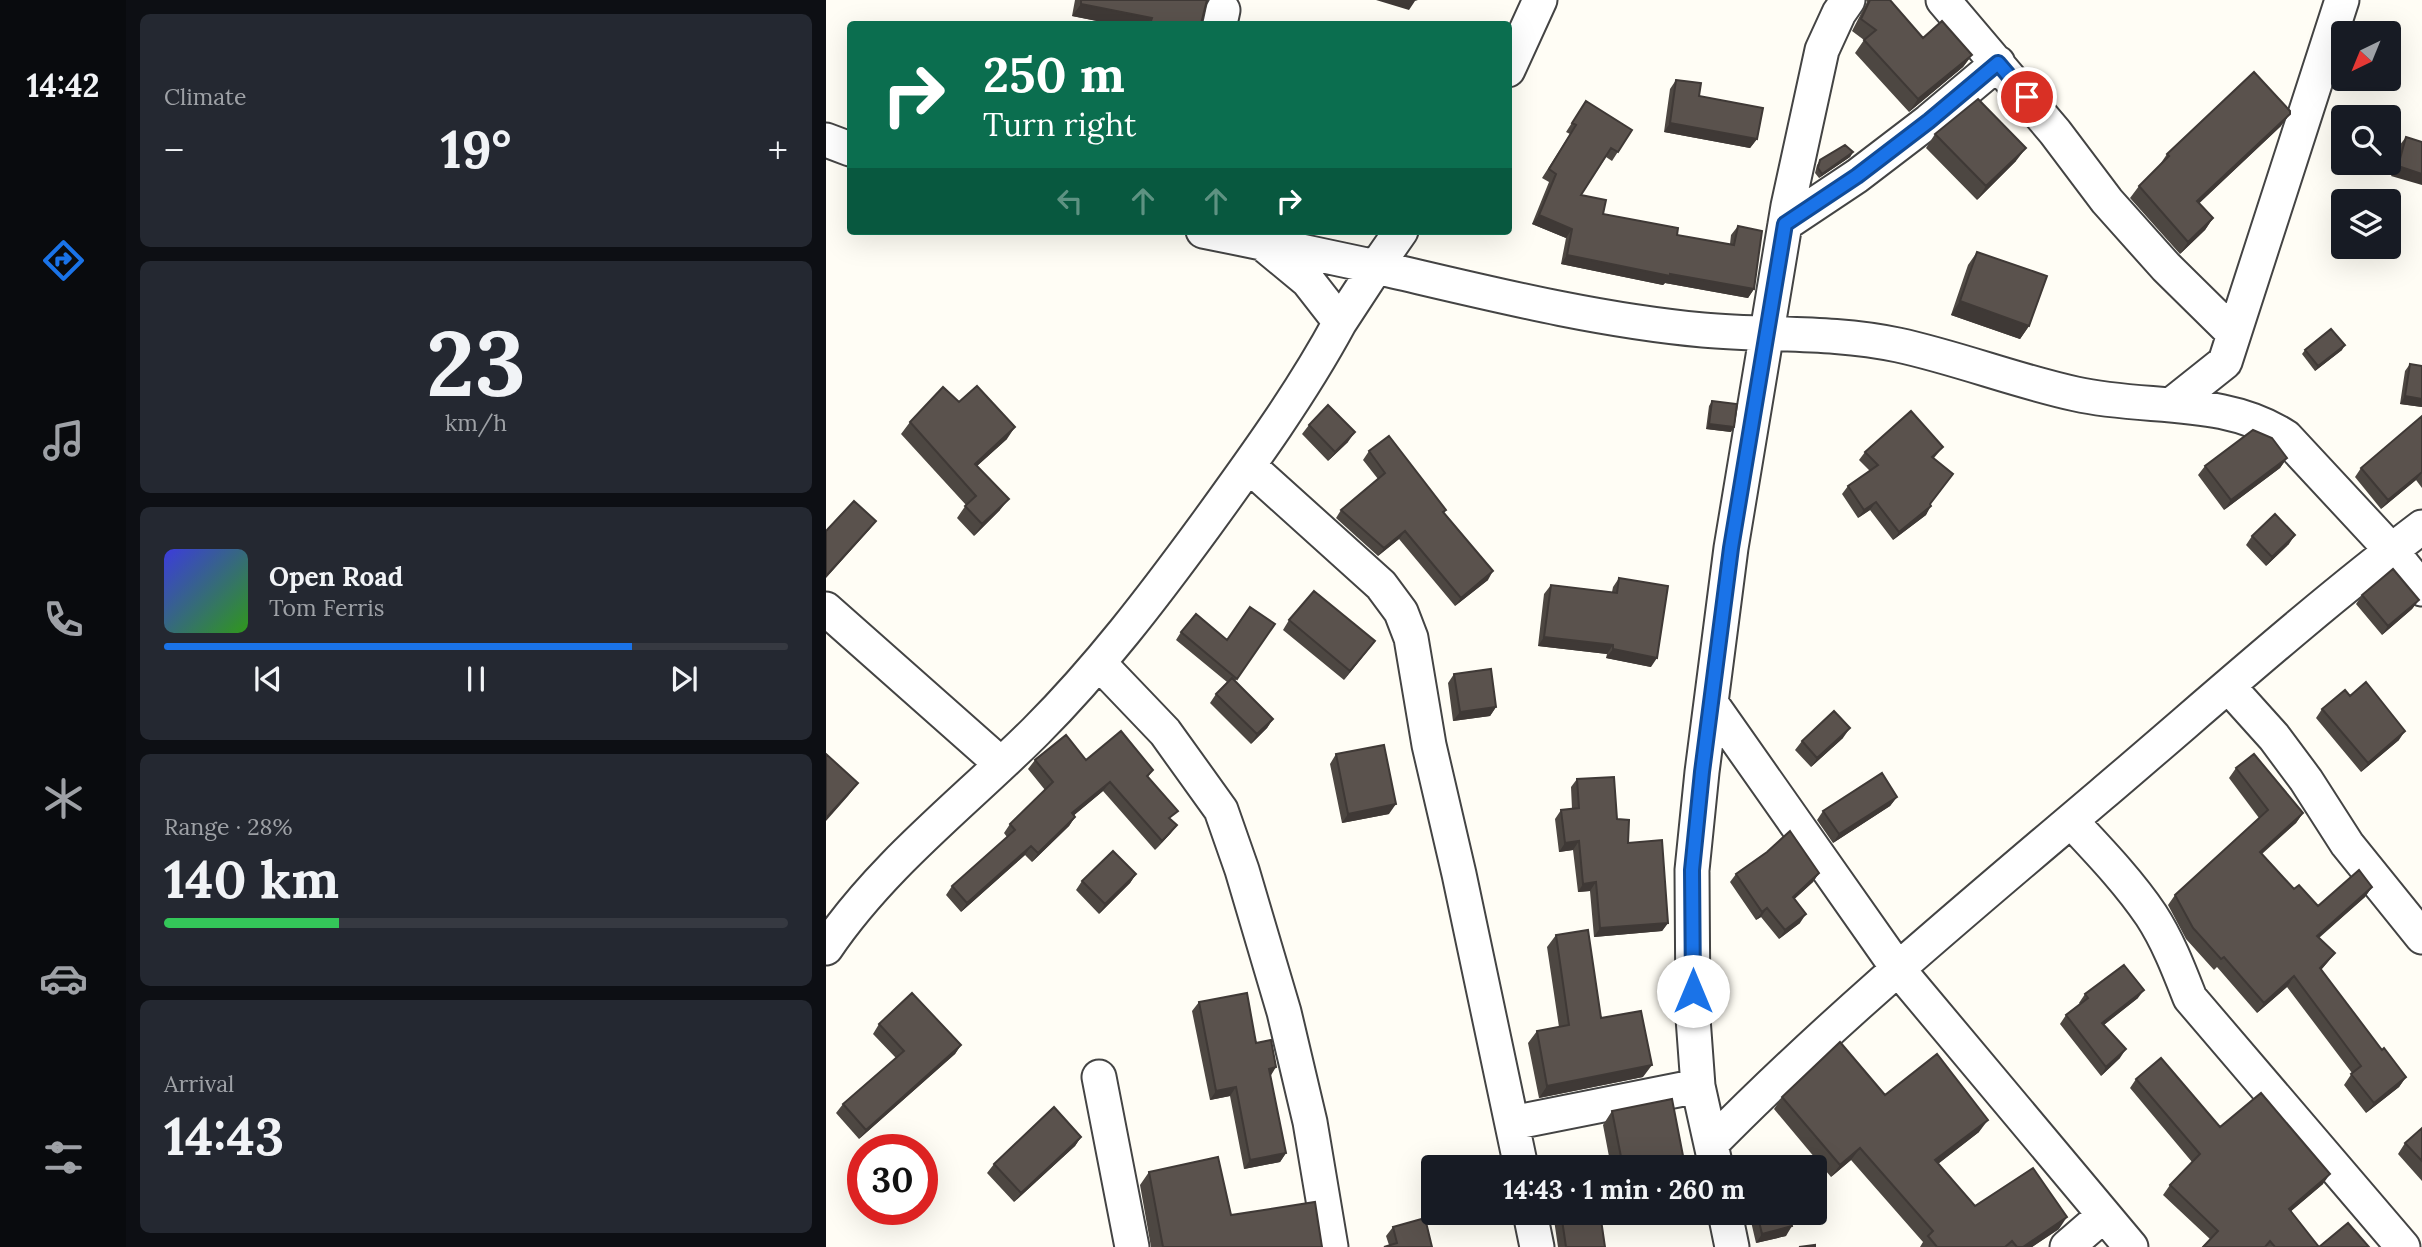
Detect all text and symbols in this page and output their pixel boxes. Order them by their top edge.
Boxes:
north arrow [2331,21,2401,91]
map controls [2331,21,2401,259]
text: 250 m [983,43,1125,105]
icon: right [868,49,959,140]
text: 14:42 [26,65,100,106]
pin [1997,67,2057,127]
icon: arrive [2008,78,2046,116]
text: Climate [164,82,246,111]
text: Turn right [983,104,1136,145]
button: search [2331,105,2401,175]
text: 19° [441,116,511,182]
text: − [164,126,184,174]
text: + [768,126,788,174]
icon: left [1051,182,1089,220]
icon: ahead [1124,182,1162,220]
icon: ahead [1197,182,1235,220]
icon: right [1270,182,1308,220]
button: layers [2331,189,2401,259]
icon: directions [39,236,88,285]
text: 23 [426,304,526,421]
text: km/h [445,408,507,437]
icon: music [39,416,88,465]
text: Open Road [269,560,403,593]
text: Tom Ferris [269,593,384,622]
icon: phone [39,595,88,644]
icon: previous [249,660,287,698]
icon: pause [457,660,495,698]
icon: next [665,660,703,698]
icon: climate [39,774,88,823]
text: Range · 28% [164,812,292,841]
text: 140 km [164,846,339,912]
icon: car [39,954,88,1003]
position arrow [1656,954,1730,1028]
text: Arrival [164,1069,234,1098]
text: 14:43 [164,1103,284,1169]
icon: filters [39,1133,88,1182]
speed limit sign: 30 [847,1134,938,1225]
text: 14:43 · 1 min · 260 m [1503,1173,1745,1206]

